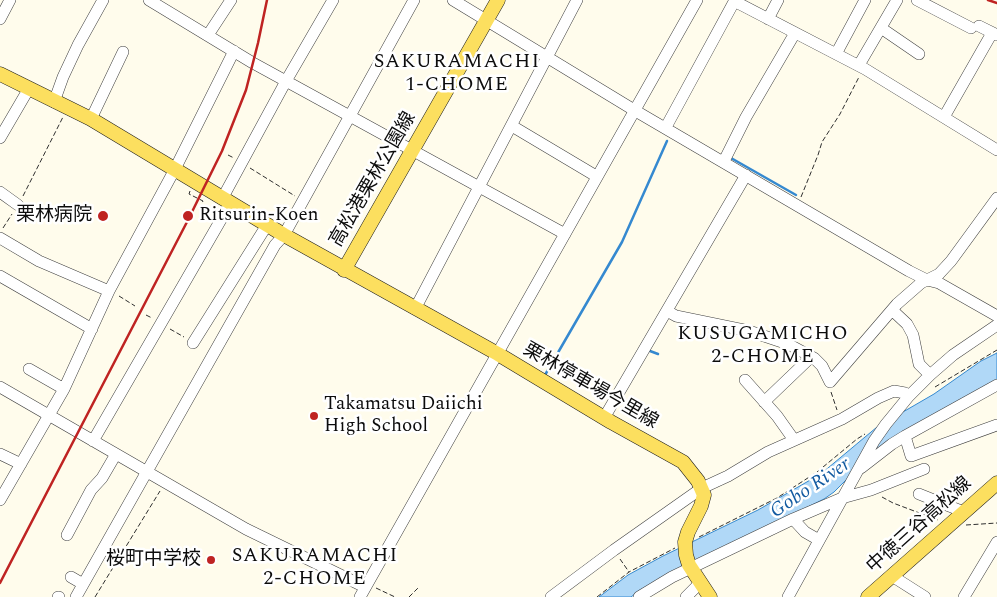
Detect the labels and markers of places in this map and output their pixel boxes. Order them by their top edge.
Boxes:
place label: 栗林病院 [16,205,92,227]
place label: Ritsurin-Koen [199,205,319,227]
marker: 栗林病院 [96,209,110,223]
marker: Ritsurin-Koen [181,209,195,223]
place label: Takamatsu Daiichi High School [324,394,483,438]
marker: Takamatsu Daiichi High School [308,410,320,422]
place label: 桜町中学校 [106,549,201,571]
marker: 桜町中学校 [205,554,217,566]

